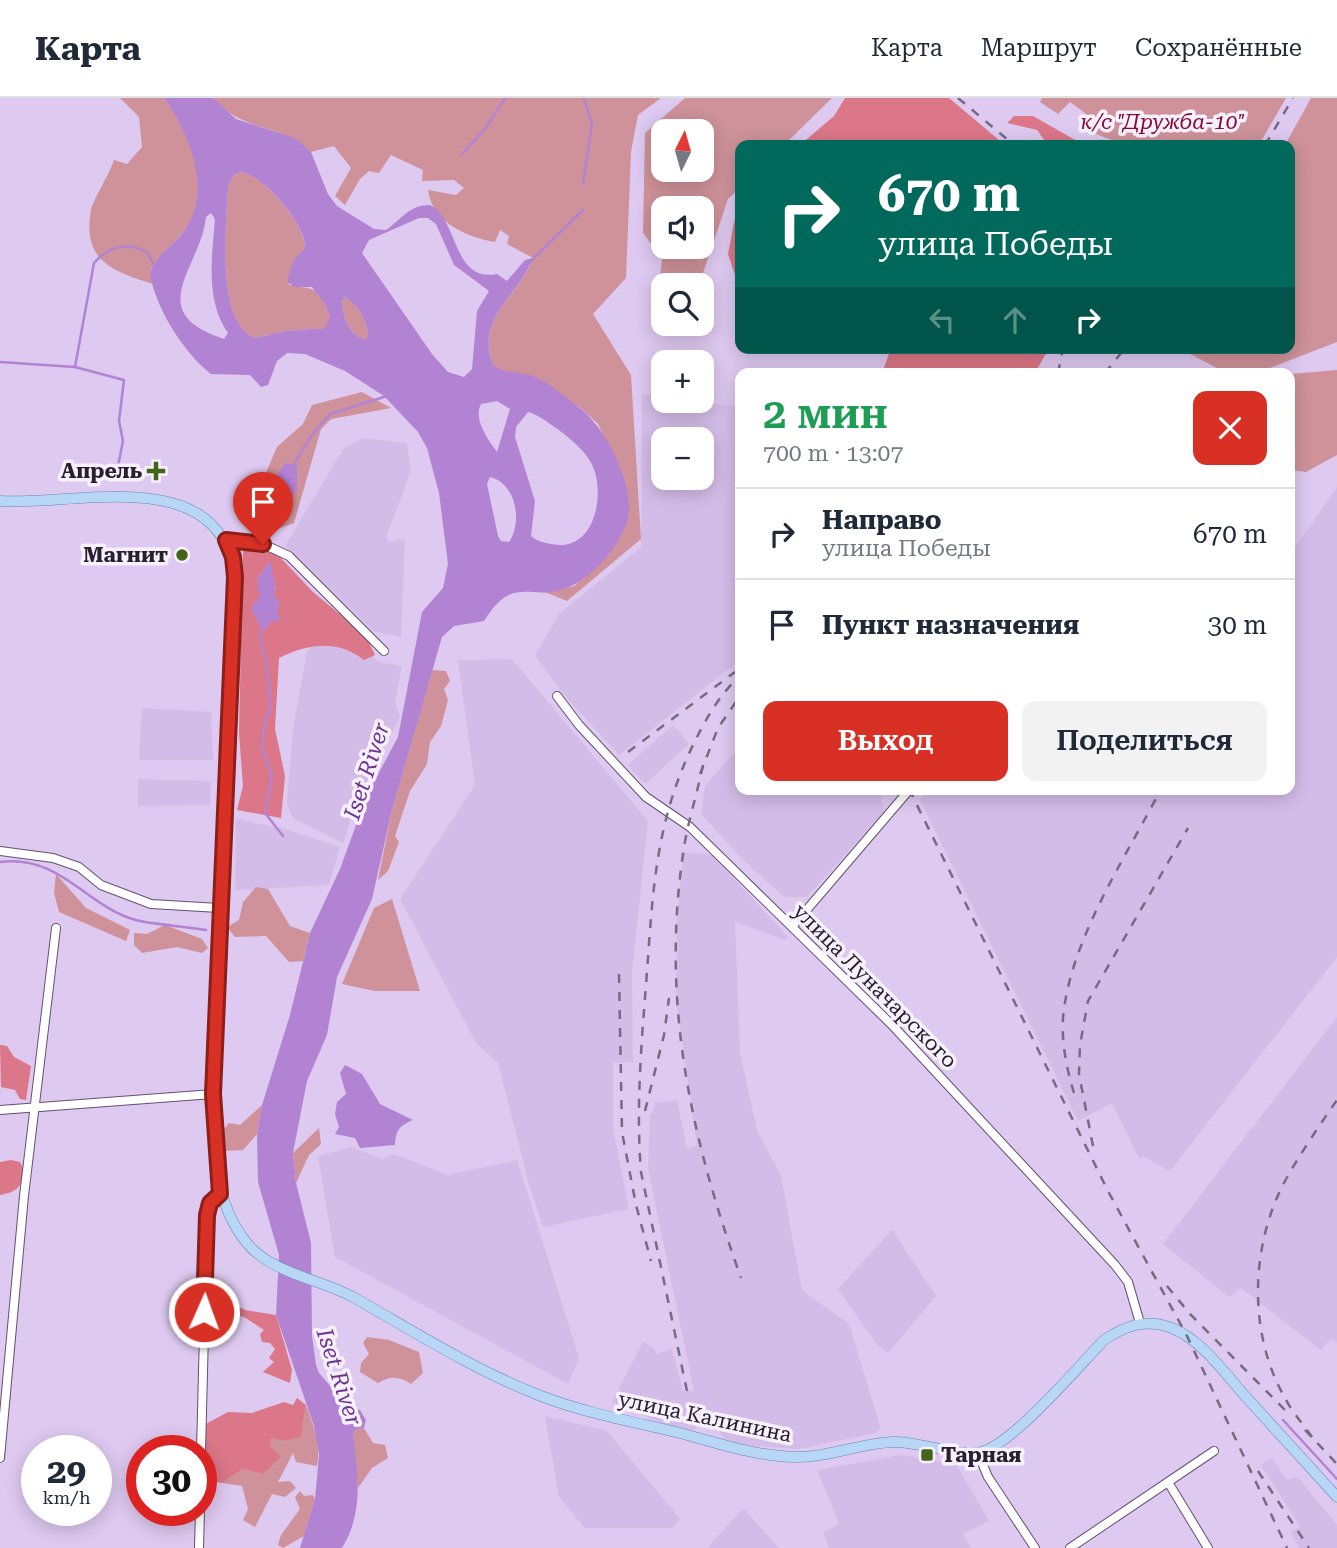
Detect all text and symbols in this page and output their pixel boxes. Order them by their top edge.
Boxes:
text: Карта [35,29,141,68]
text: Карта [871,34,943,62]
text: Маршрут [981,34,1097,62]
text: Сохранённые [1135,34,1302,62]
park label: к/с "Дружба-10" [1081,110,1245,134]
north arrow [651,119,714,182]
map controls [651,119,714,490]
text: 670 m [878,166,1020,223]
icon: right [763,168,854,259]
button: sound [651,196,714,259]
text: улица Победы [878,225,1113,263]
button: search [651,273,714,336]
icon: left [923,301,961,339]
icon: ahead [996,301,1034,339]
icon: right [1069,301,1107,339]
button: + [651,350,714,413]
text: 2 мин [763,389,888,438]
button: close [1193,391,1267,465]
button: − [651,427,714,490]
text: 700 m · 13:07 [763,440,903,467]
place label: Апрель [61,459,143,483]
marker: Апрель [148,463,164,479]
pin [233,472,293,544]
icon: arrive [244,483,282,521]
text: Направо [822,505,942,535]
icon: right [763,515,801,553]
text: 670 m [1193,519,1267,549]
text: улица Победы [822,535,991,562]
place label: Магнит [83,543,168,567]
marker: Магнит [174,547,190,563]
icon: arrive [763,606,801,644]
text: Пункт назначения [822,610,1079,640]
text: 30 m [1208,610,1267,640]
button: Выход [763,701,1008,781]
button: Поделиться [1022,701,1267,781]
water label: Iset River [338,719,395,824]
street label: улица Луначарского [788,899,962,1073]
position arrow [167,1275,241,1349]
water label: Iset River [310,1324,367,1429]
street label: улица Калинина [616,1387,794,1447]
speed limit sign: 30 [126,1435,217,1526]
place label: Тарная [941,1443,1021,1467]
marker: Тарная [919,1447,935,1463]
text: 29 [47,1451,86,1492]
text: km/h [42,1487,91,1508]

